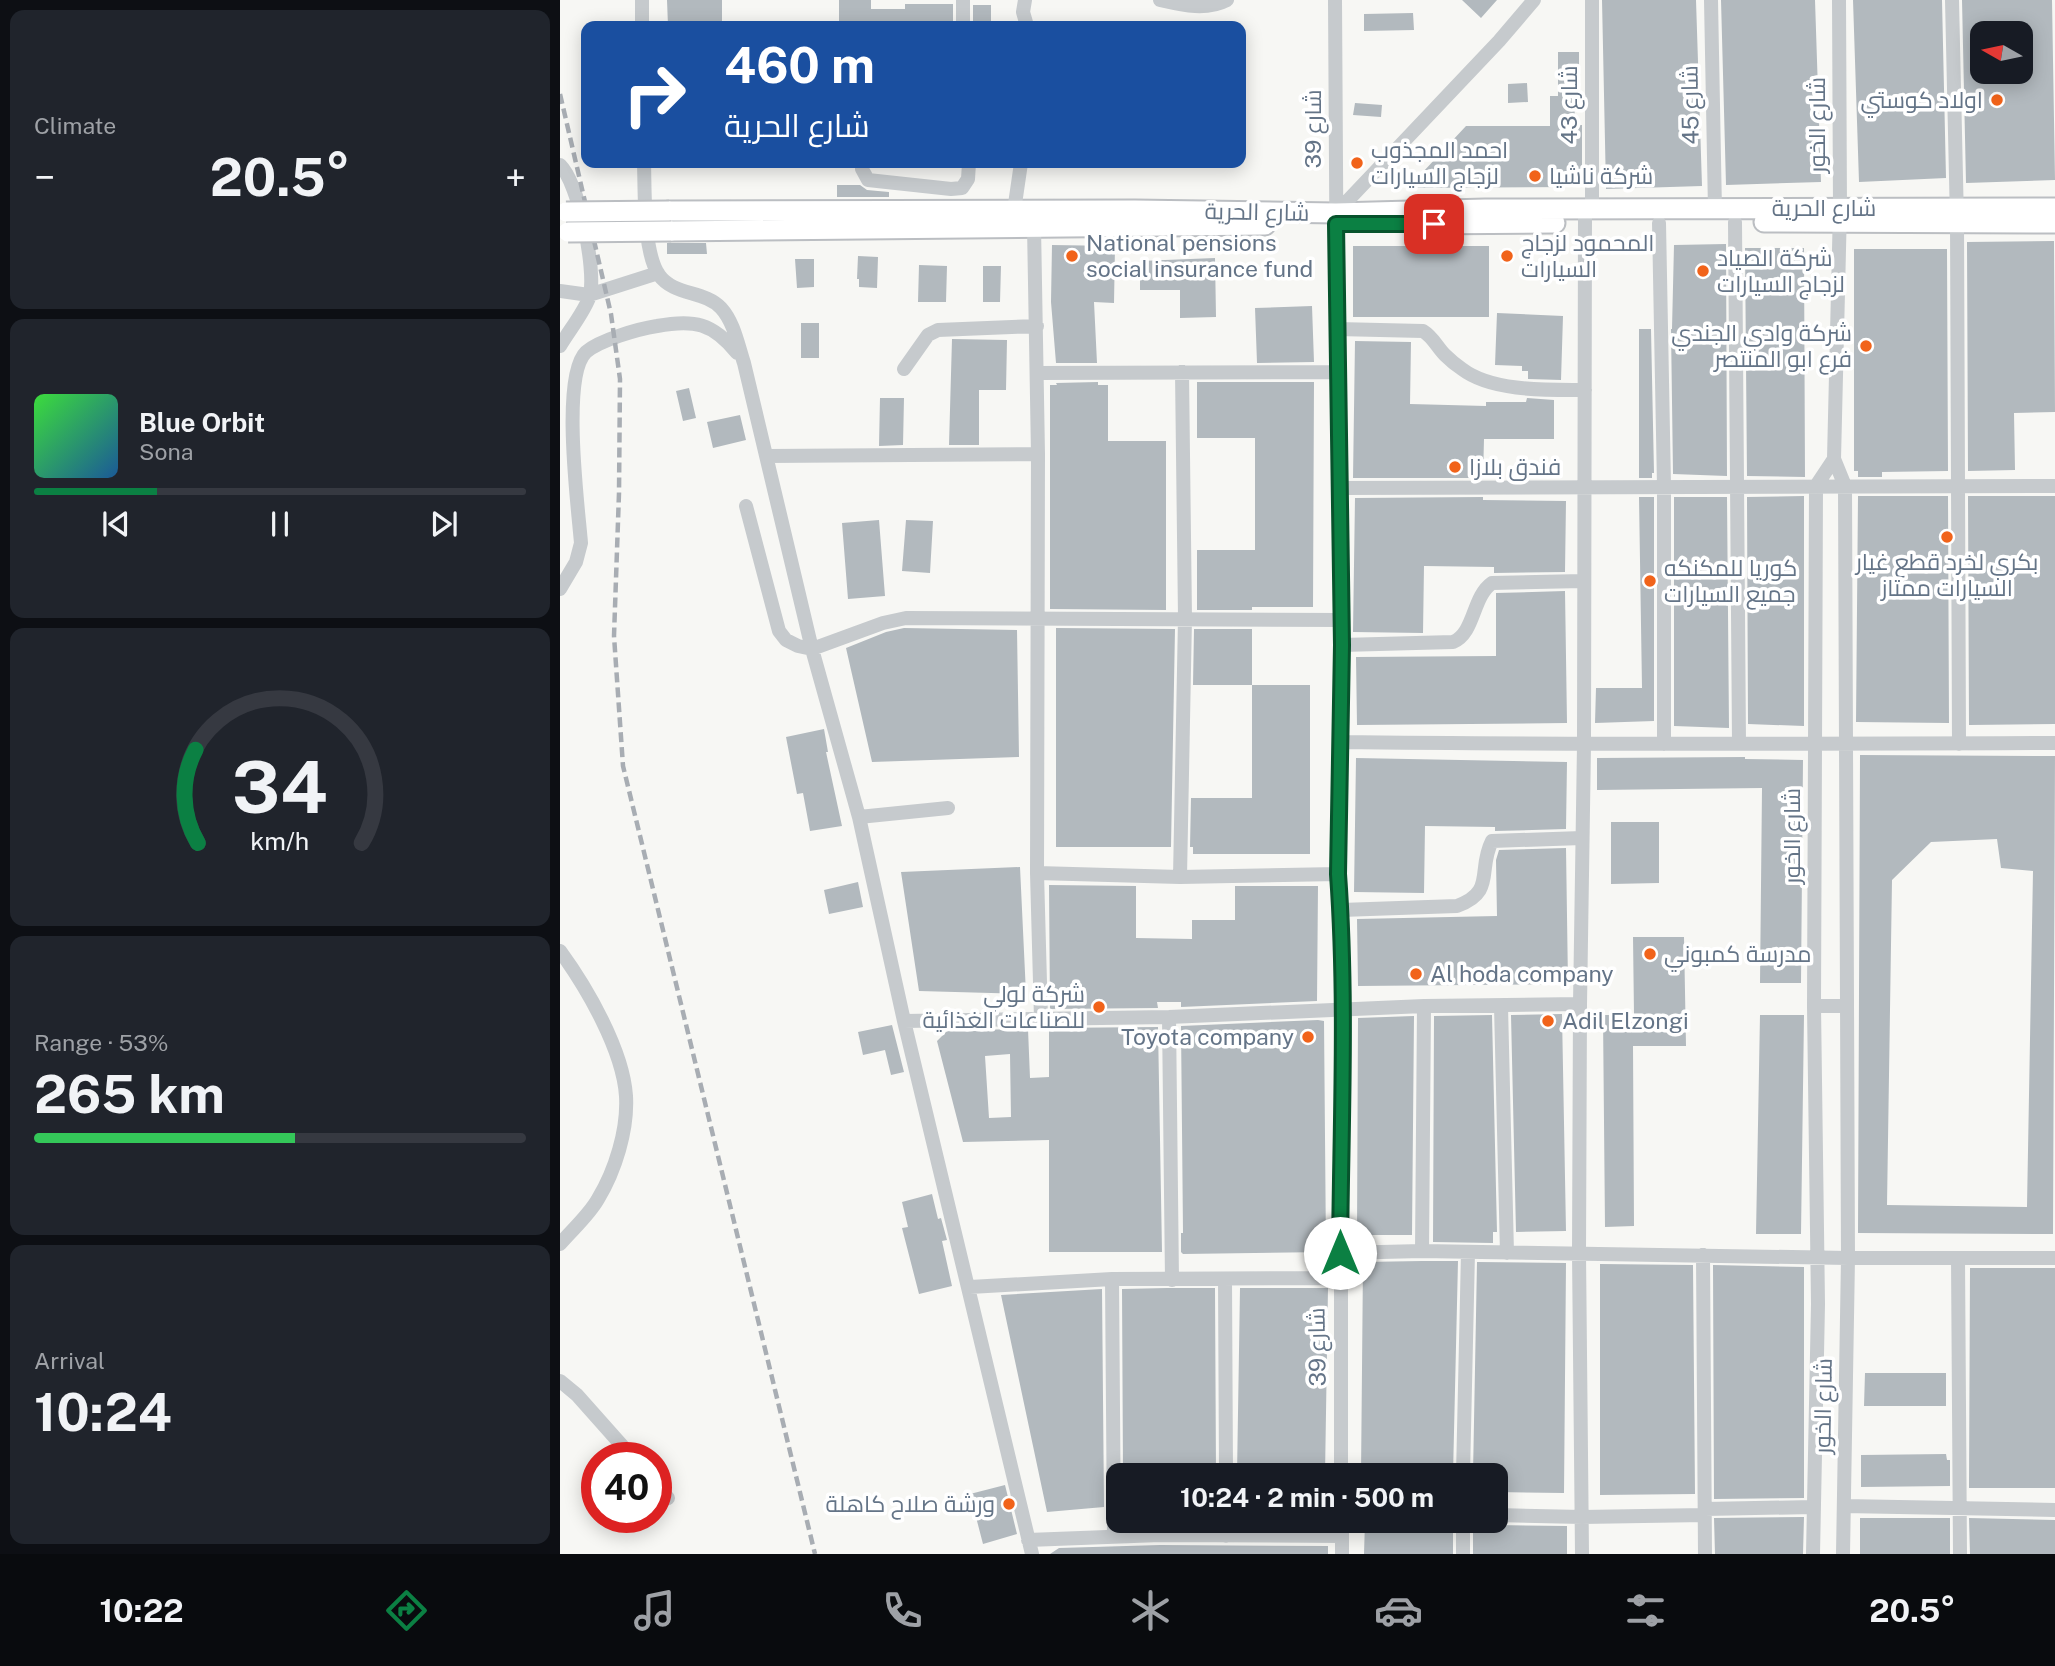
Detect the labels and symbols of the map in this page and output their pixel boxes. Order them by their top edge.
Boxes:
north arrow [1970,21,2034,84]
street label: شارع 43 [1555,65,1585,145]
street label: شارع 45 [1675,65,1707,145]
street label: شارع الخور [1803,77,1833,175]
place label: اولاد كوستي [1861,86,1983,118]
street label: شارع 39 [1299,90,1329,168]
marker: اولاد كوستي [1989,92,2005,108]
place label: احمد المجذوب لزجاج السيارات [1371,136,1508,192]
marker: احمد المجذوب لزجاج السيارات [1349,155,1365,171]
place label: شركة ناشيا [1549,162,1653,189]
marker: شركة ناشيا [1527,168,1543,184]
pin [1404,194,1464,254]
street label: شارع الحرية [1772,194,1876,224]
street label: شارع الحرية [1204,197,1310,229]
place label: National pensions social insurance fund [1086,229,1313,282]
place label: المحمود لزجاج السيارات [1521,229,1655,282]
place label: شركة الصياد لزجاج السيارات [1717,244,1845,300]
marker: National pensions social insurance fund [1064,248,1080,264]
marker: المحمود لزجاج السيارات [1499,248,1515,264]
marker: شركة الصياد لزجاج السيارات [1695,263,1711,279]
place label: شركة وادي الجندي فرع ابو المنتصر [1671,319,1852,375]
marker: شركة وادي الجندي فرع ابو المنتصر [1858,338,1874,354]
place label: فندق بلازا [1469,453,1561,481]
marker: فندق بلازا [1447,459,1463,475]
marker: بكري لخرد قطع غيار السيارات ممتاز [1939,529,1955,545]
place label: بكري لخرد قطع غيار السيارات ممتاز [1854,548,2038,601]
place label: كوريا للمكنكه جميع السيارات [1664,554,1797,610]
marker: كوريا للمكنكه جميع السيارات [1642,573,1658,589]
street label: شارع الخور [1778,788,1808,886]
place label: مدرسة كمبوني [1664,940,1811,972]
marker: مدرسة كمبوني [1642,946,1658,962]
place label: Al hoda company [1430,960,1614,987]
marker: Al hoda company [1408,966,1424,982]
place label: شركة لولي للصناعات الغذائية [922,980,1085,1033]
marker: شركة لولي للصناعات الغذائية [1091,999,1107,1015]
place label: Adil Elzongi [1562,1007,1689,1034]
marker: Adil Elzongi [1540,1013,1556,1029]
place label: Toyota company [1121,1023,1294,1050]
marker: Toyota company [1300,1029,1316,1045]
position arrow [1303,1216,1377,1290]
street label: شارع 39 [1302,1307,1334,1387]
street label: شارع الخور [1808,1358,1840,1456]
speed limit sign: 40 [581,1442,672,1533]
place label: ورشة صلاح كاهلة [825,1490,995,1520]
marker: ورشة صلاح كاهلة [1001,1496,1017,1512]

